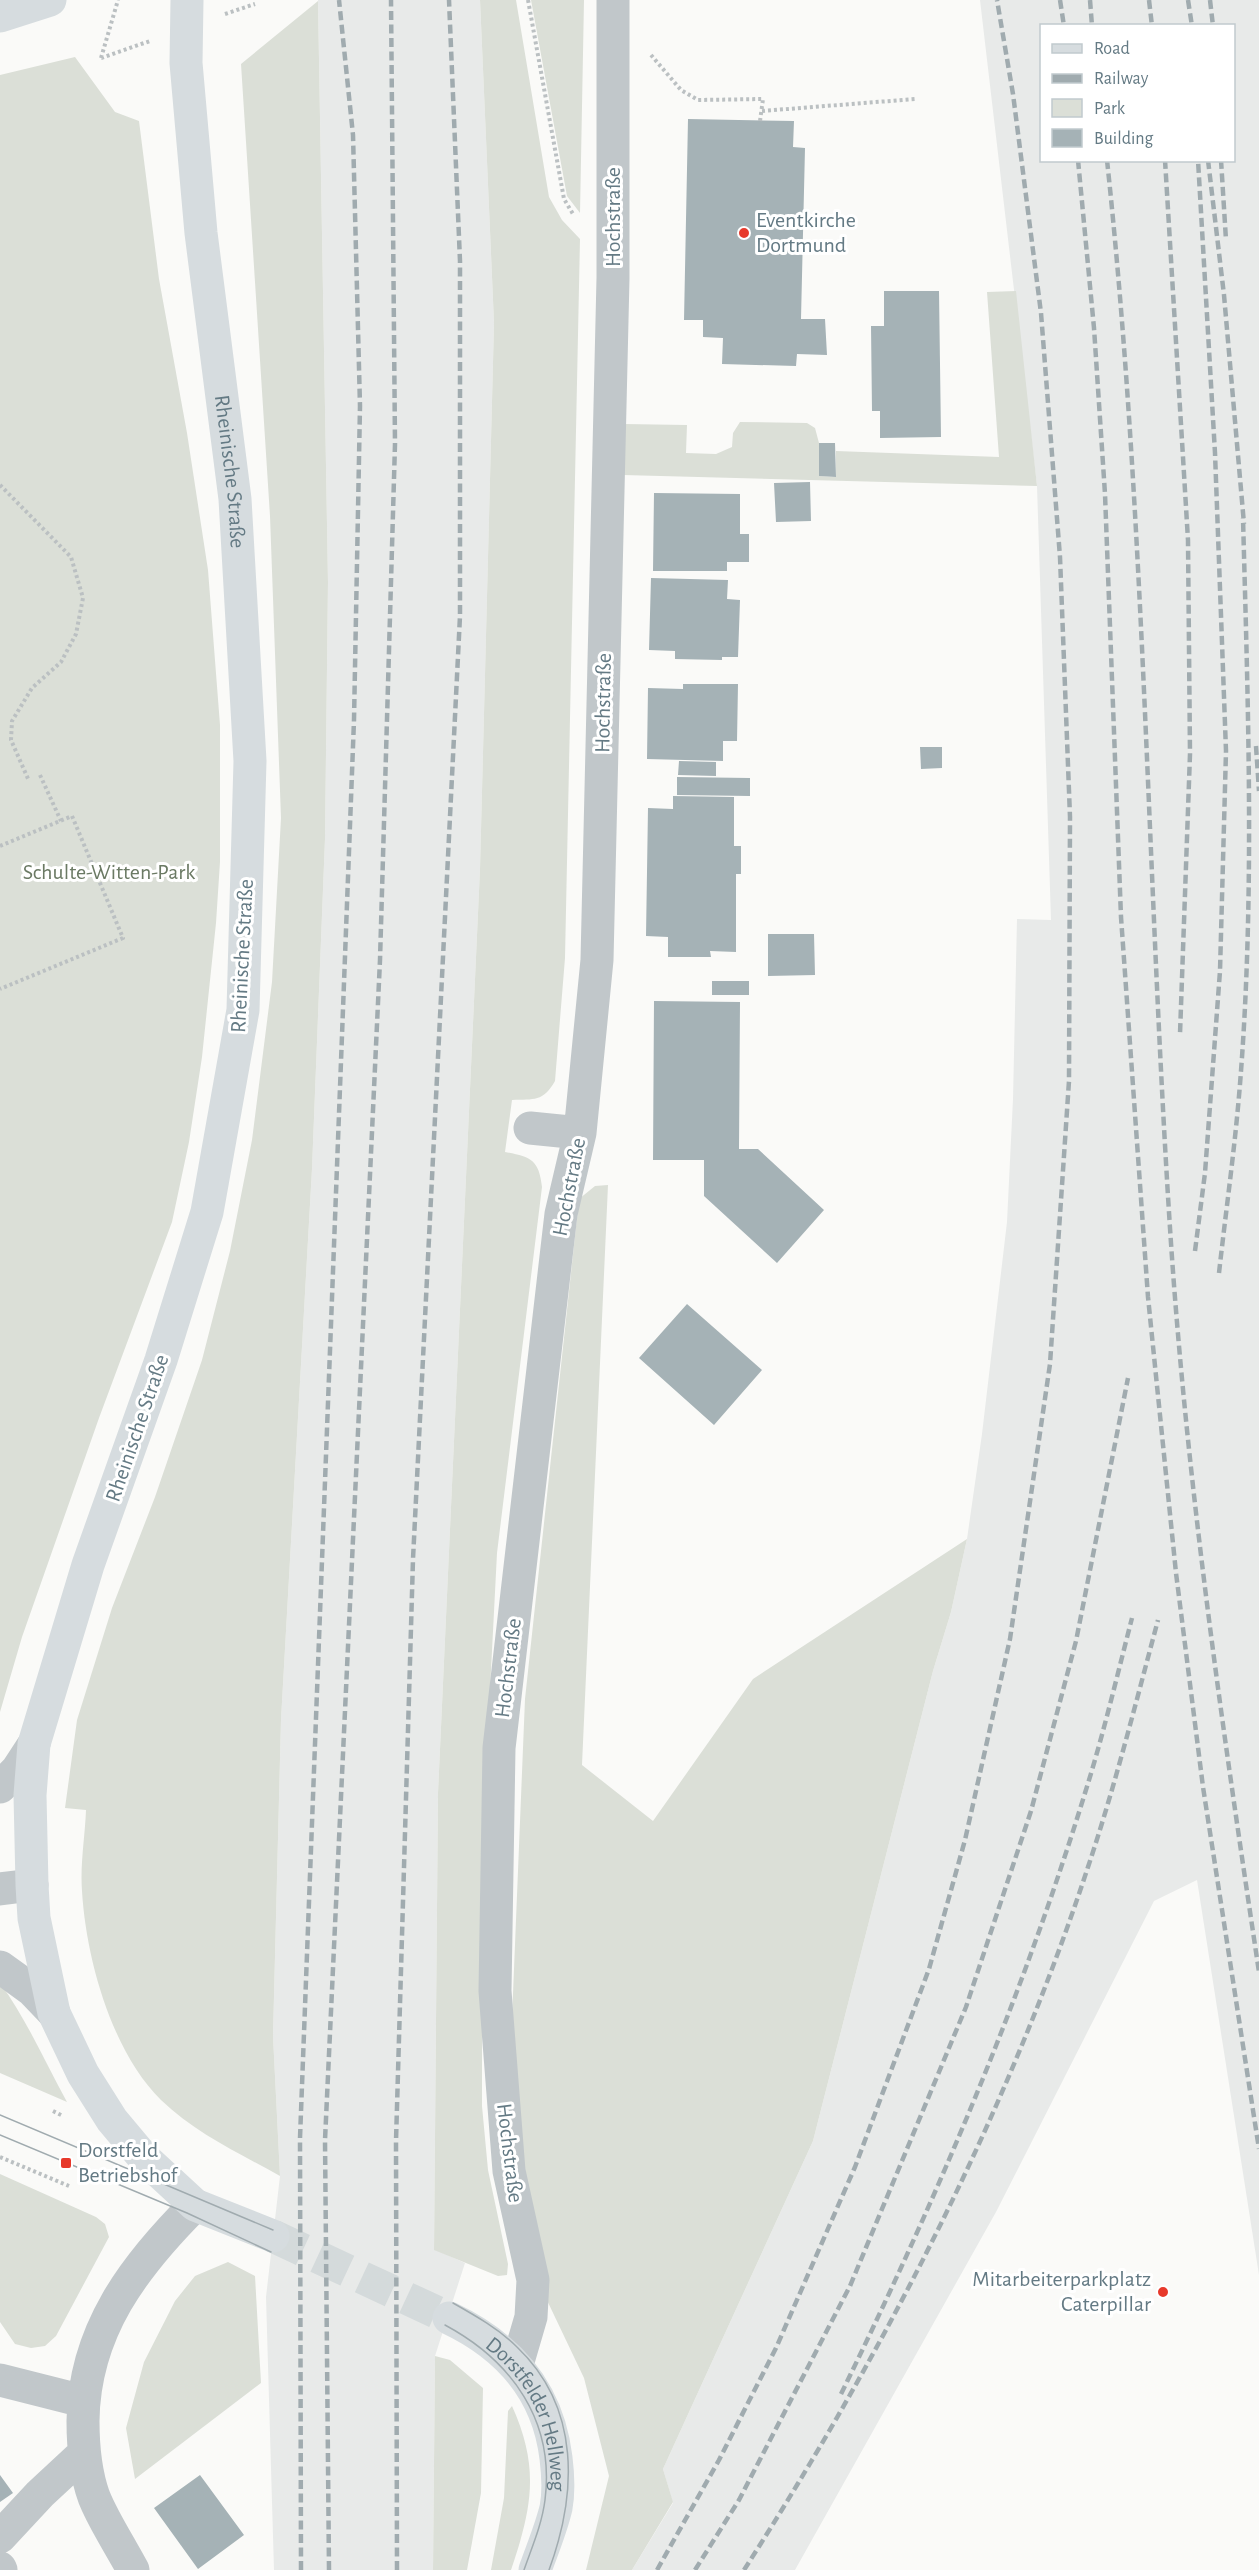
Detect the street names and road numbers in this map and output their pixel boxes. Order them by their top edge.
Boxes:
street label: Hochstraße [602,167,624,267]
street label: Rheinische Straße [211,393,249,549]
street label: Hochstraße [591,653,615,753]
street label: Rheinische Straße [227,878,257,1034]
street label: Hochstraße [549,1136,589,1238]
street label: Rheinische Straße [102,1352,172,1504]
street label: Hochstraße [491,1617,525,1719]
street label: Hochstraße [493,2102,527,2204]
street label: Dorstfelder Hellweg [482,2333,569,2492]

